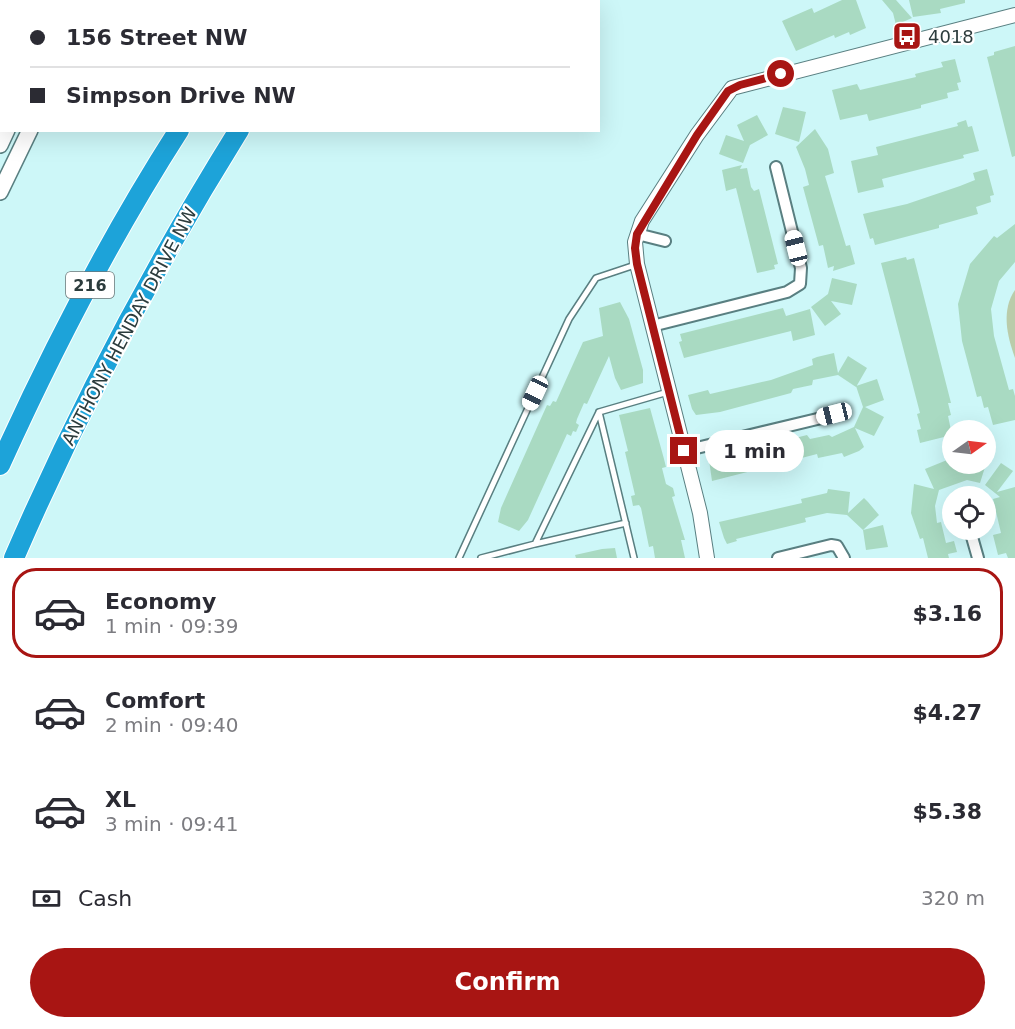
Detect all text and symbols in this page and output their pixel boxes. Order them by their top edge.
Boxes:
bus stop icon: 4018 [891,20,923,52]
text: 156 Street NW [66,25,248,50]
place label: 4018 [928,26,974,47]
route start [767,60,794,87]
text: Simpson Drive NW [66,83,296,108]
street label: ANTHONY HENDAY DRIVE NW [57,203,201,449]
car [783,228,809,268]
road number: 216 [66,272,114,298]
car [519,373,551,413]
car [814,401,854,427]
north arrow [942,420,996,474]
map controls [942,420,996,540]
callout: 1 min [705,430,804,472]
route end [670,437,697,464]
text: 1 min [723,439,786,463]
button: locate [942,486,996,540]
icon: car [33,586,87,640]
text: Economy [105,589,216,614]
text: $3.16 [912,601,982,626]
text: 1 min · 09:39 [105,614,239,638]
icon: car [33,685,87,739]
text: Comfort [105,688,205,713]
text: $4.27 [912,700,982,725]
text: 2 min · 09:40 [105,713,239,737]
icon: car [33,784,87,838]
text: XL [105,787,136,812]
text: $5.38 [912,799,982,824]
text: 3 min · 09:41 [105,812,239,836]
icon: cash [30,882,63,915]
text: Cash [78,886,132,911]
text: 320 m [921,886,985,910]
button: Confirm [30,948,985,1017]

